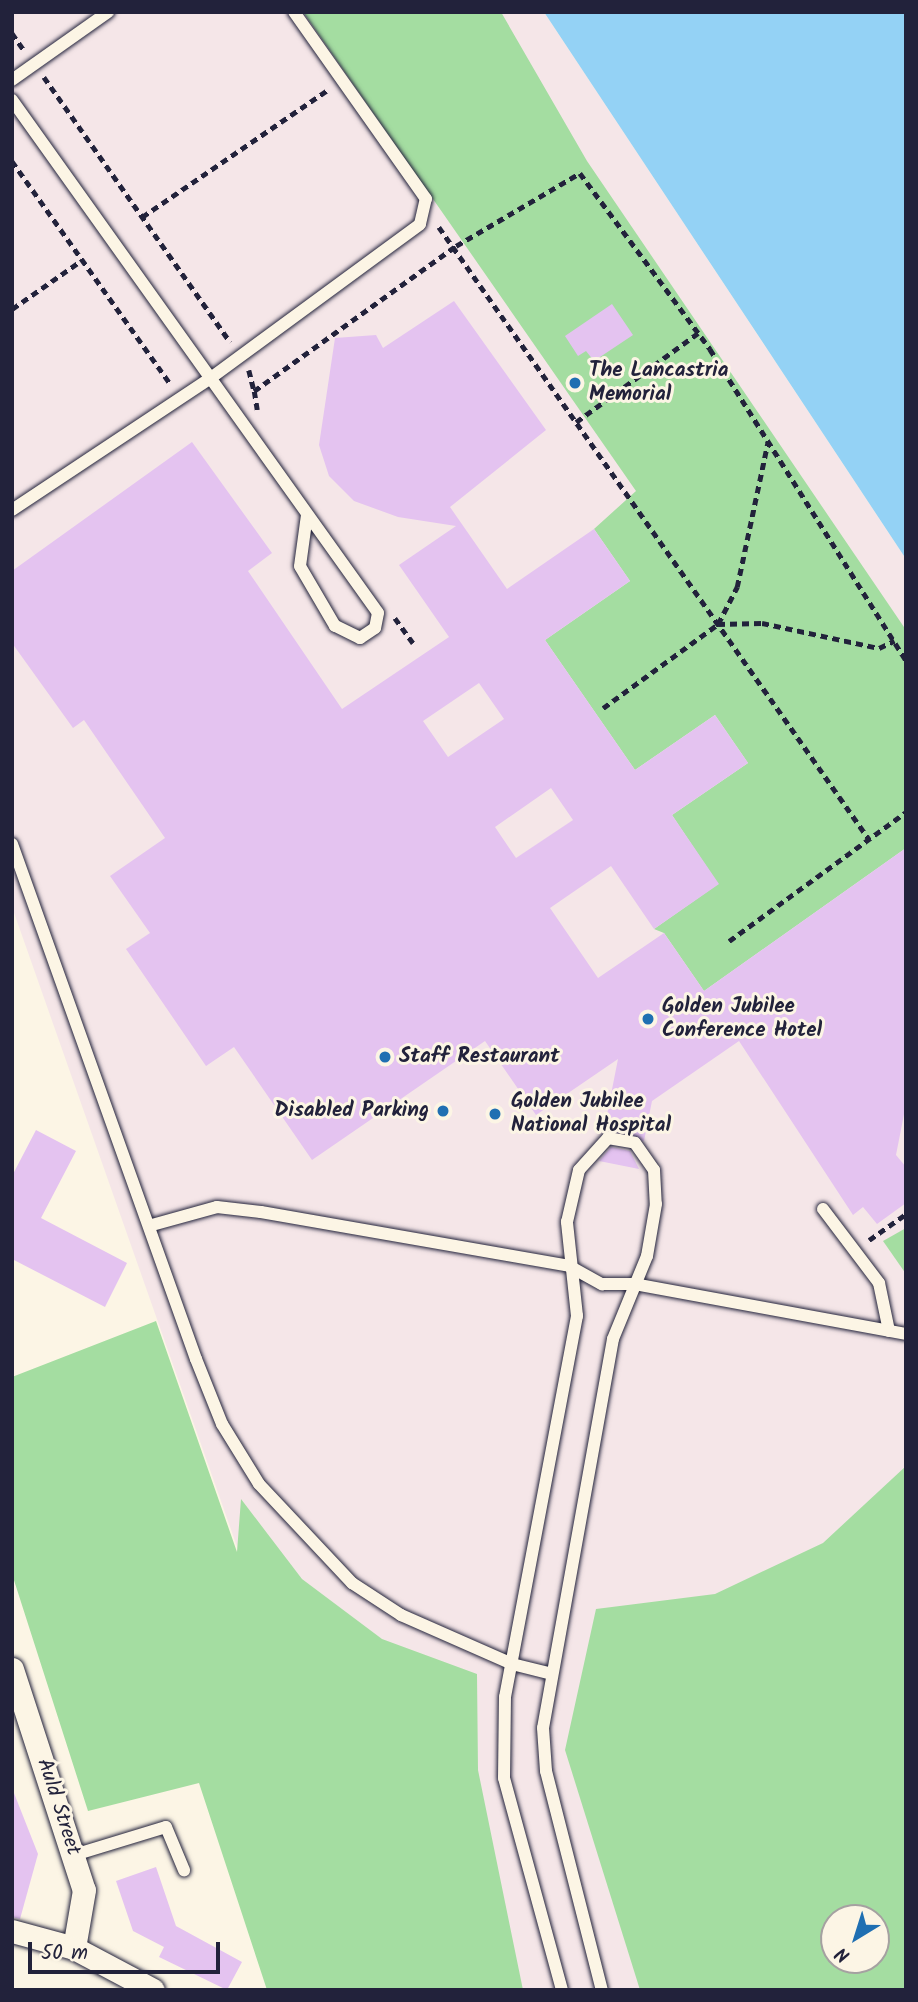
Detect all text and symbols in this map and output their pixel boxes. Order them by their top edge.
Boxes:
place label: The Lancastria Memorial [589,358,728,408]
marker: The Lancastria Memorial [567,375,583,391]
place label: Golden Jubilee Conference Hotel [662,994,822,1044]
marker: Golden Jubilee Conference Hotel [640,1011,656,1027]
place label: Staff Restaurant [399,1044,560,1070]
marker: Staff Restaurant [377,1049,393,1065]
place label: Golden Jubilee National Hospital [511,1089,671,1139]
place label: Disabled Parking [275,1098,429,1124]
marker: Disabled Parking [435,1103,451,1119]
marker: Golden Jubilee National Hospital [485,1104,505,1124]
street label: Auld Street [31,1755,85,1859]
north arrow [820,1904,890,1974]
scale bar [32,1928,224,1972]
text: 50 m [41,1937,88,1970]
text: N [829,1938,857,1969]

